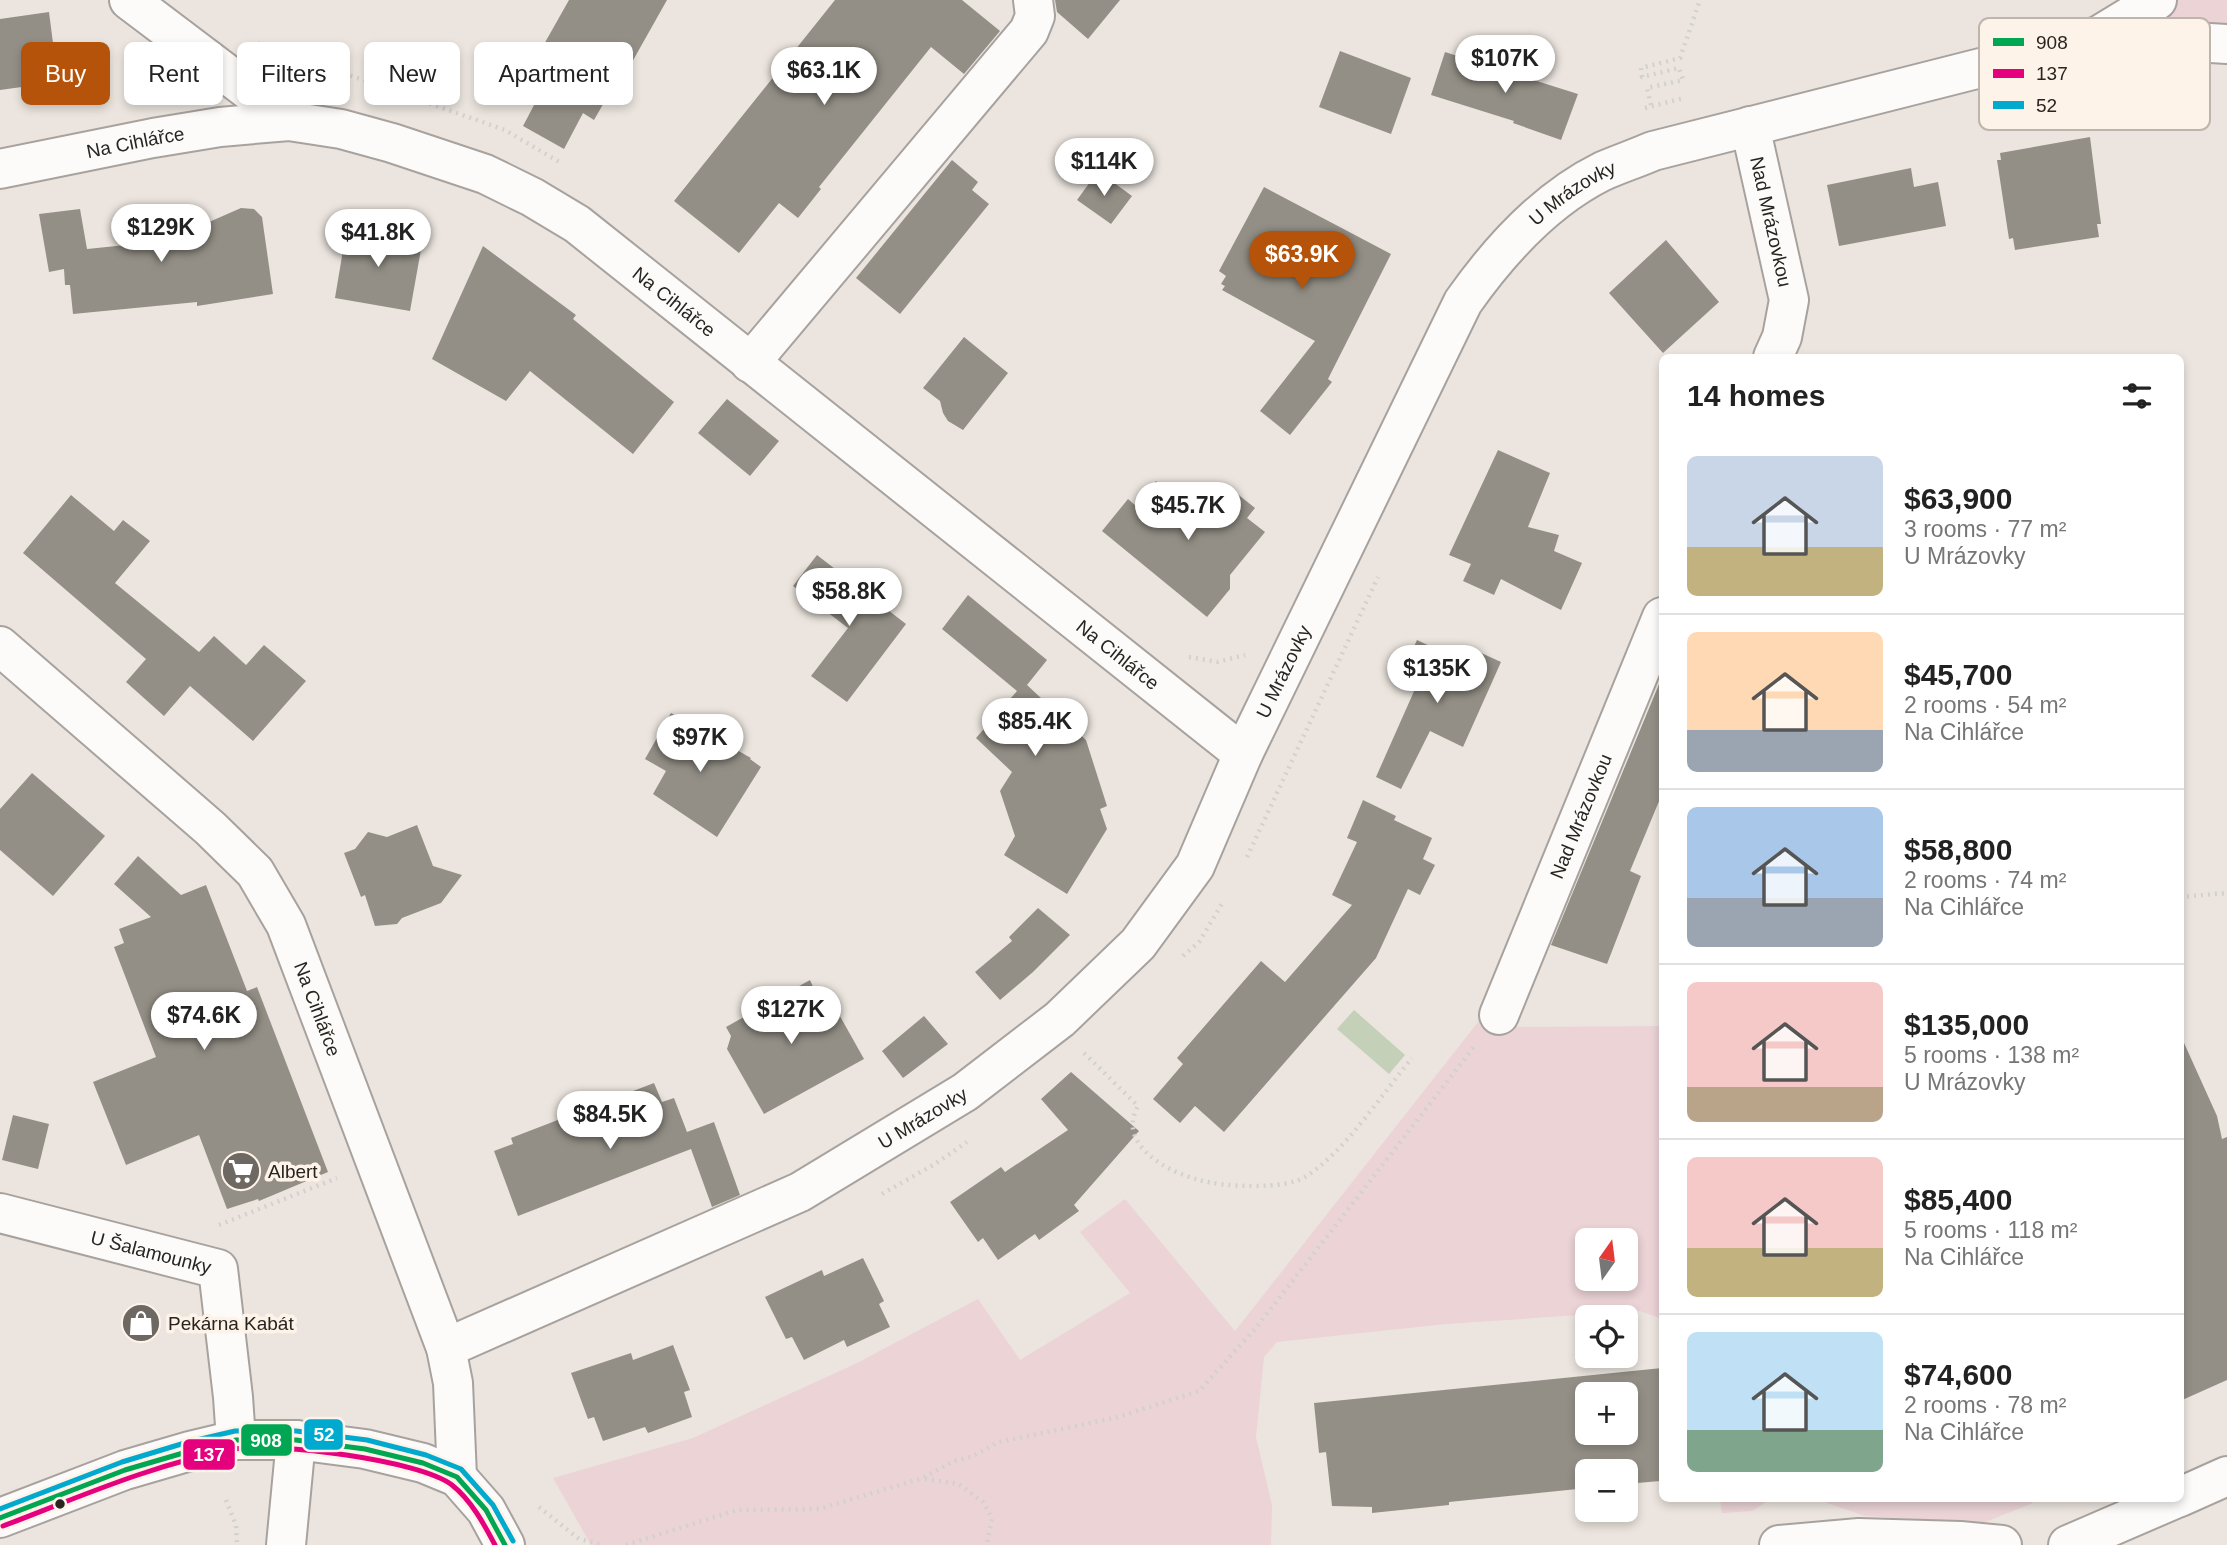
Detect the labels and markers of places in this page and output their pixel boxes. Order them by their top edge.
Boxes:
pin: $107K [1456,36,1554,95]
pin: $63.1K [767,48,881,107]
pin: $114K [1055,138,1153,198]
pin: $129K [112,204,210,264]
pin: $41.8K [321,210,435,269]
pin: $63.9K [1245,232,1359,291]
pin: $45.7K [1131,482,1245,542]
pin: $58.8K [792,568,906,628]
pin: $135K [1388,646,1486,705]
pin: $85.4K [978,698,1092,758]
pin: $97K [659,714,741,774]
pin: $127K [742,986,840,1046]
pin: $74.6K [147,992,261,1052]
pin: $84.5K [553,1092,667,1151]
supermarket icon: Albert [220,1150,262,1192]
place label: Albert [268,1161,318,1182]
shop icon: Pekárna Kabát [120,1302,162,1344]
place label: Pekárna Kabát [168,1313,294,1334]
unlabelled marker [53,1497,67,1511]

